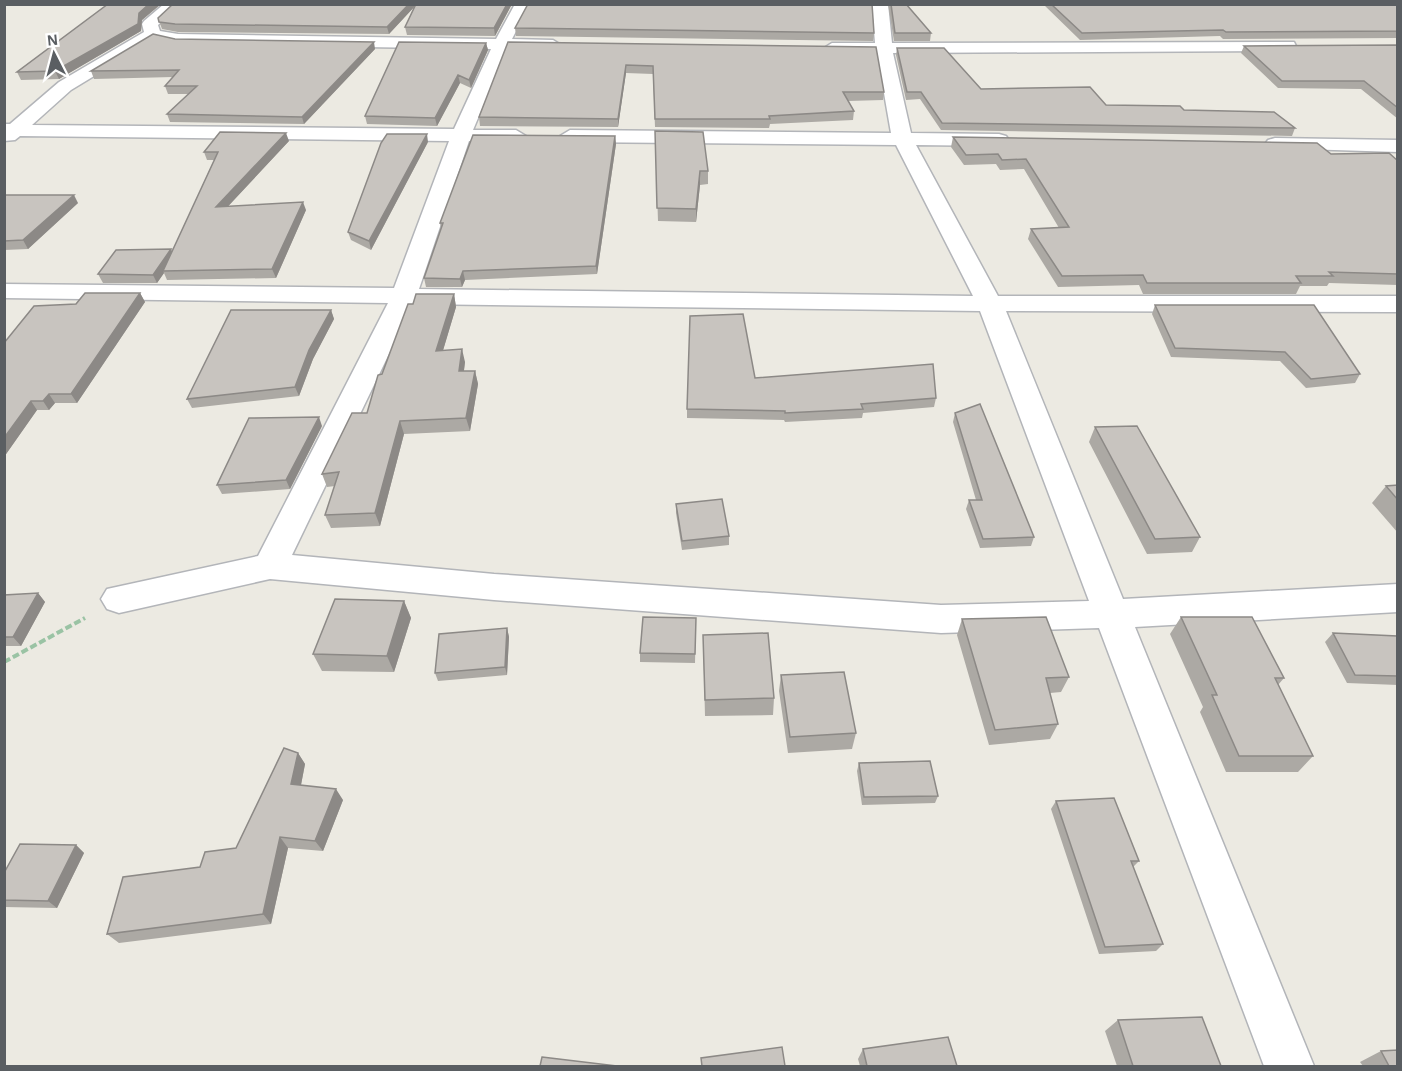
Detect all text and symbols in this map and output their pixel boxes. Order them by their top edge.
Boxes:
north arrow [24,24,84,84]
text: N [46,32,59,49]

